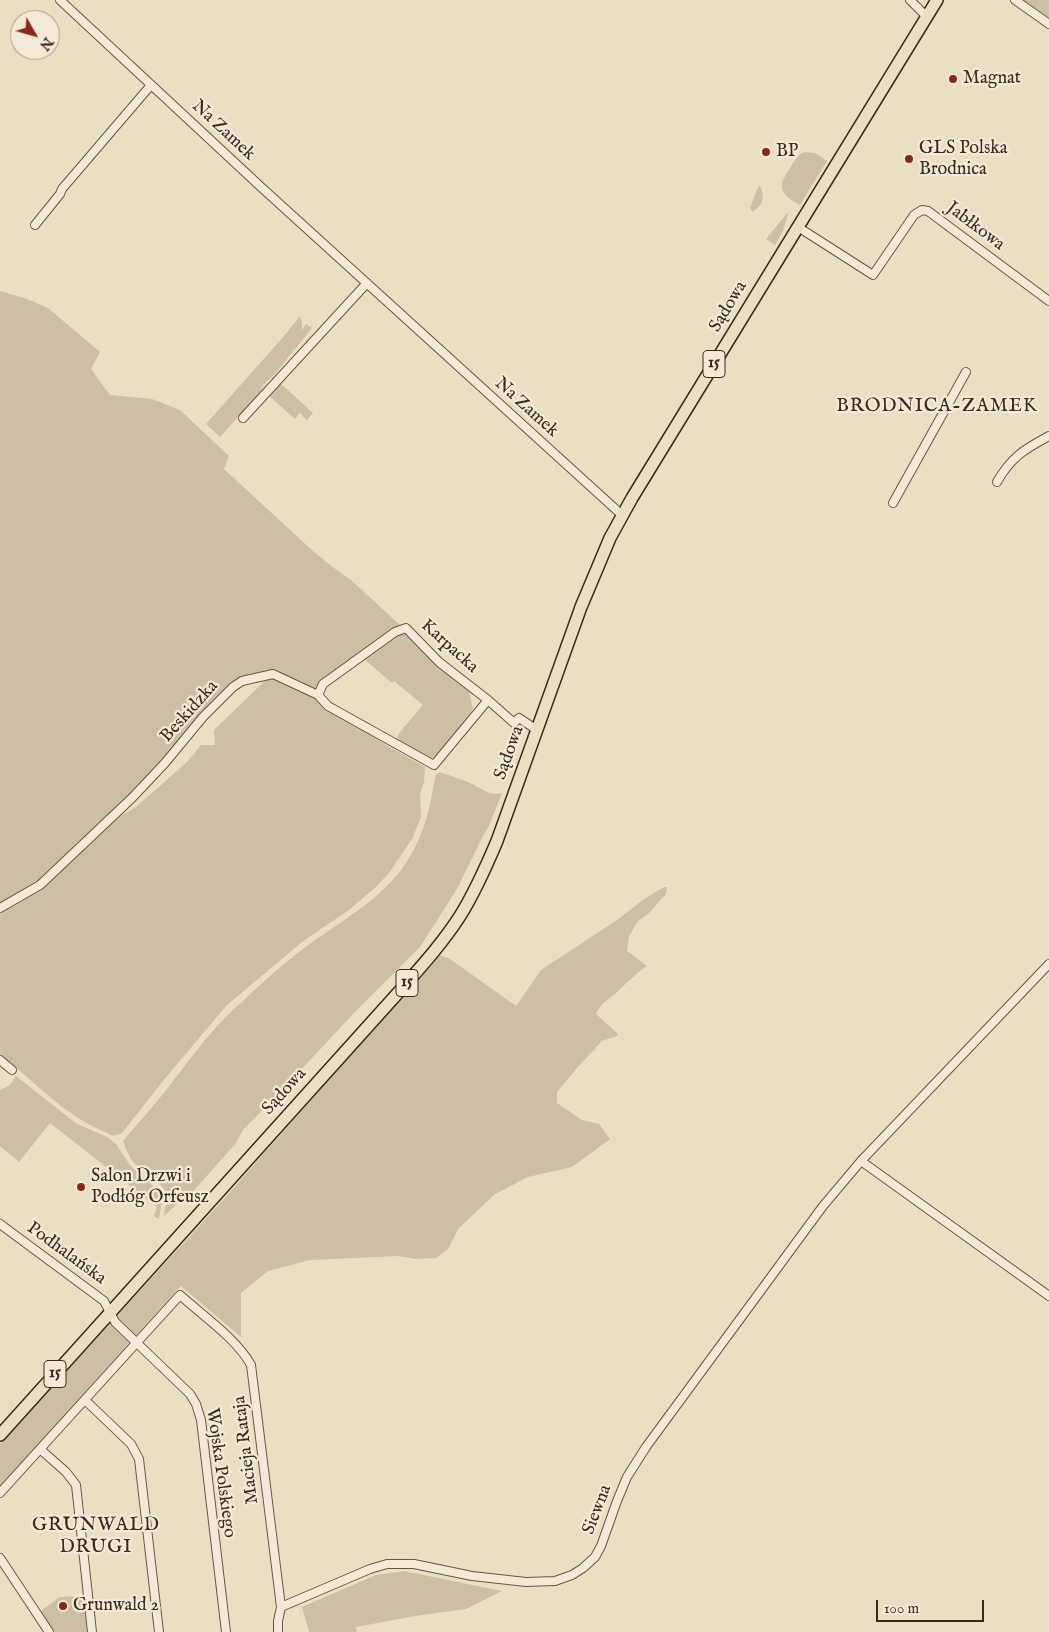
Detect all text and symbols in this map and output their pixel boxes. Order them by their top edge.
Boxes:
north arrow [10,10,60,60]
text: N [35,33,57,54]
place label: Magnat [963,68,1021,90]
marker: Magnat [947,73,959,85]
street label: Na Zamek [187,96,259,166]
place label: GLS Polska Brodnica [919,138,1008,180]
place label: BP [776,141,798,163]
marker: BP [760,146,772,158]
marker: GLS Polska Brodnica [903,153,915,165]
street label: Jabłkowa [941,198,1009,256]
street label: Sądowa [705,278,753,336]
road number: 15 [703,350,725,378]
street label: Na Zamek [489,374,563,442]
district label: BRODNICA-ZAMEK [835,396,1039,418]
street label: Karpacka [416,616,482,678]
street label: Beskidzka [156,676,224,748]
street label: Sądowa [490,723,530,783]
road number: 15 [396,970,418,996]
street label: Sądowa [258,1064,312,1120]
place label: Salon Drzwi i Podłóg Orfeusz [91,1166,209,1208]
marker: Salon Drzwi i Podłóg Orfeusz [75,1181,87,1193]
street label: Podhalańska [22,1218,110,1290]
road number: 15 [44,1360,66,1388]
street label: Macieja Rataja [230,1395,264,1505]
street label: Wojska Polskiego [200,1407,240,1539]
street label: Siewna [579,1482,617,1538]
district label: GRUNWALD DRUGI [31,1515,161,1559]
scale bar [879,1590,986,1622]
place label: Grunwald 2 [73,1595,159,1617]
text: 100 m [884,1599,919,1618]
marker: Grunwald 2 [57,1600,69,1612]

